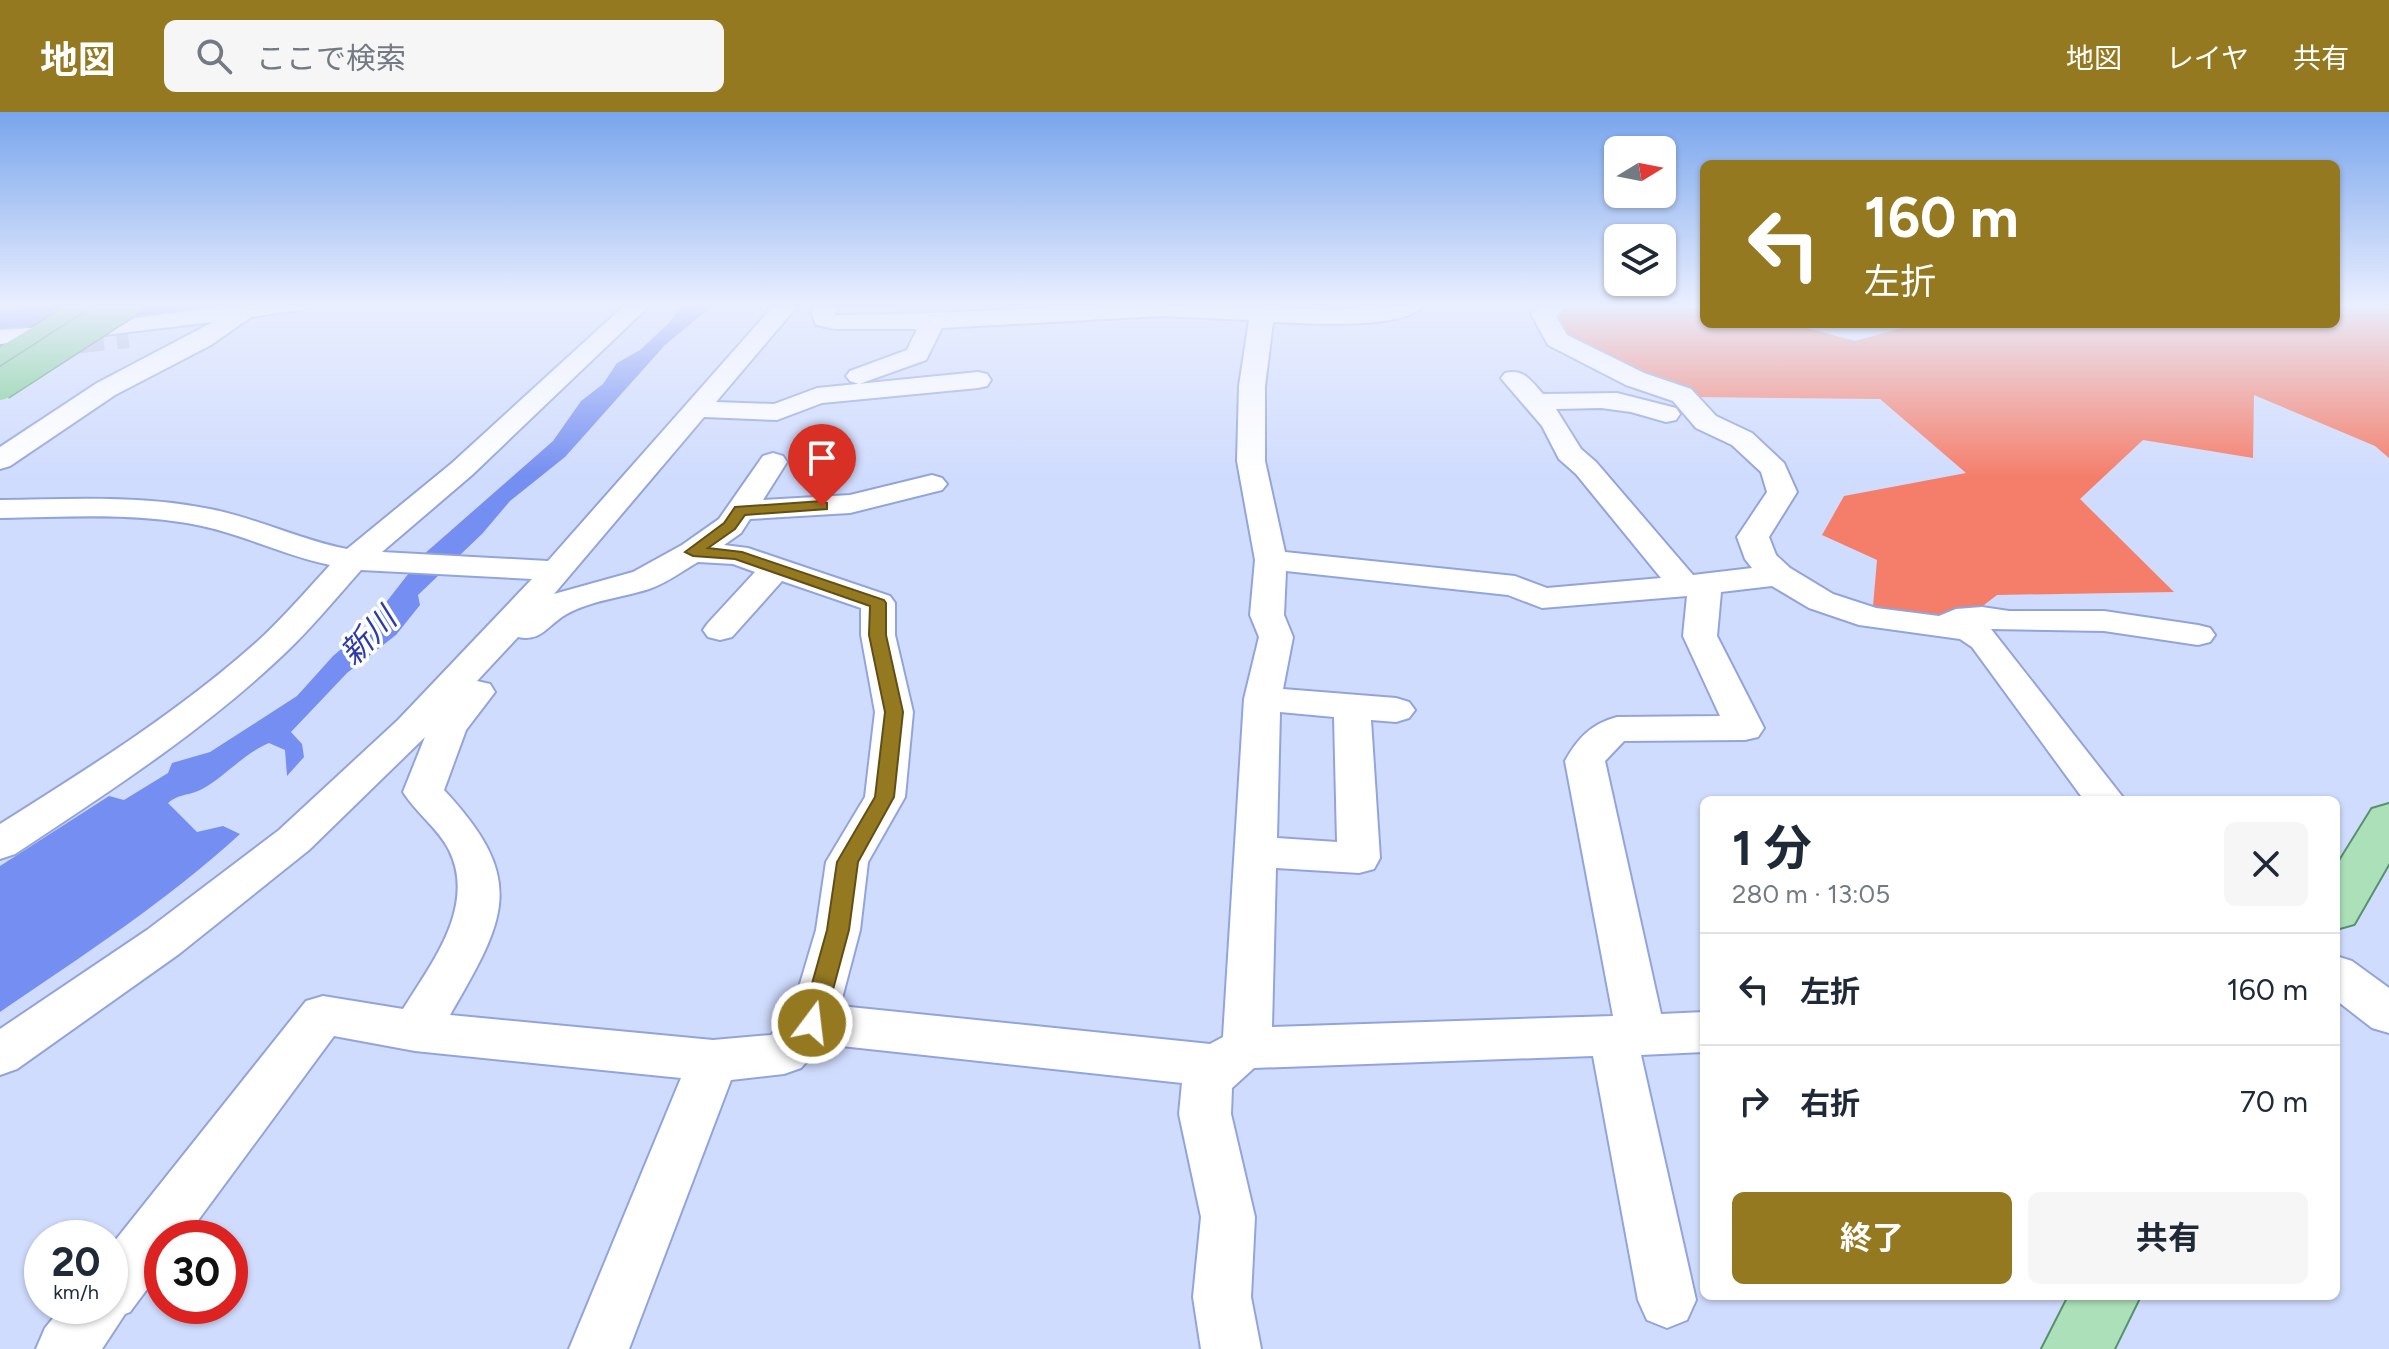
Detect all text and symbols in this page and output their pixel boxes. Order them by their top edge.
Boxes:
search box [164,20,724,92]
icon: search [192,34,236,78]
text: 地図 [40,37,116,83]
text: ここで検索 [256,40,406,77]
text: 地図 [2066,41,2122,75]
text: レイヤ [2166,41,2249,75]
text: 共有 [2293,41,2349,75]
north arrow [1604,136,1676,208]
map controls [1604,136,1676,296]
text: 160 m [1864,184,2019,251]
icon: left [1732,192,1836,296]
button: layers [1604,224,1676,296]
text: 左折 [1864,260,1936,303]
pin [788,424,856,506]
icon: arrive [800,436,844,480]
water label: 新川 [332,598,406,672]
text: 1 分 [1732,819,1812,877]
button: close [2224,822,2308,906]
text: 280 m · 13:05 [1732,878,1890,910]
icon: left [1732,967,1776,1011]
text: 160 m [2226,971,2308,1008]
text: 左折 [1800,973,1860,1010]
position arrow [770,981,854,1065]
icon: right [1732,1079,1776,1123]
text: 70 m [2240,1083,2308,1120]
text: 右折 [1800,1085,1860,1122]
button: 終了 [1732,1192,2012,1284]
button: 共有 [2028,1192,2308,1284]
speed limit sign: 30 [144,1220,248,1324]
text: 20 [51,1238,101,1286]
text: km/h [53,1280,99,1304]

